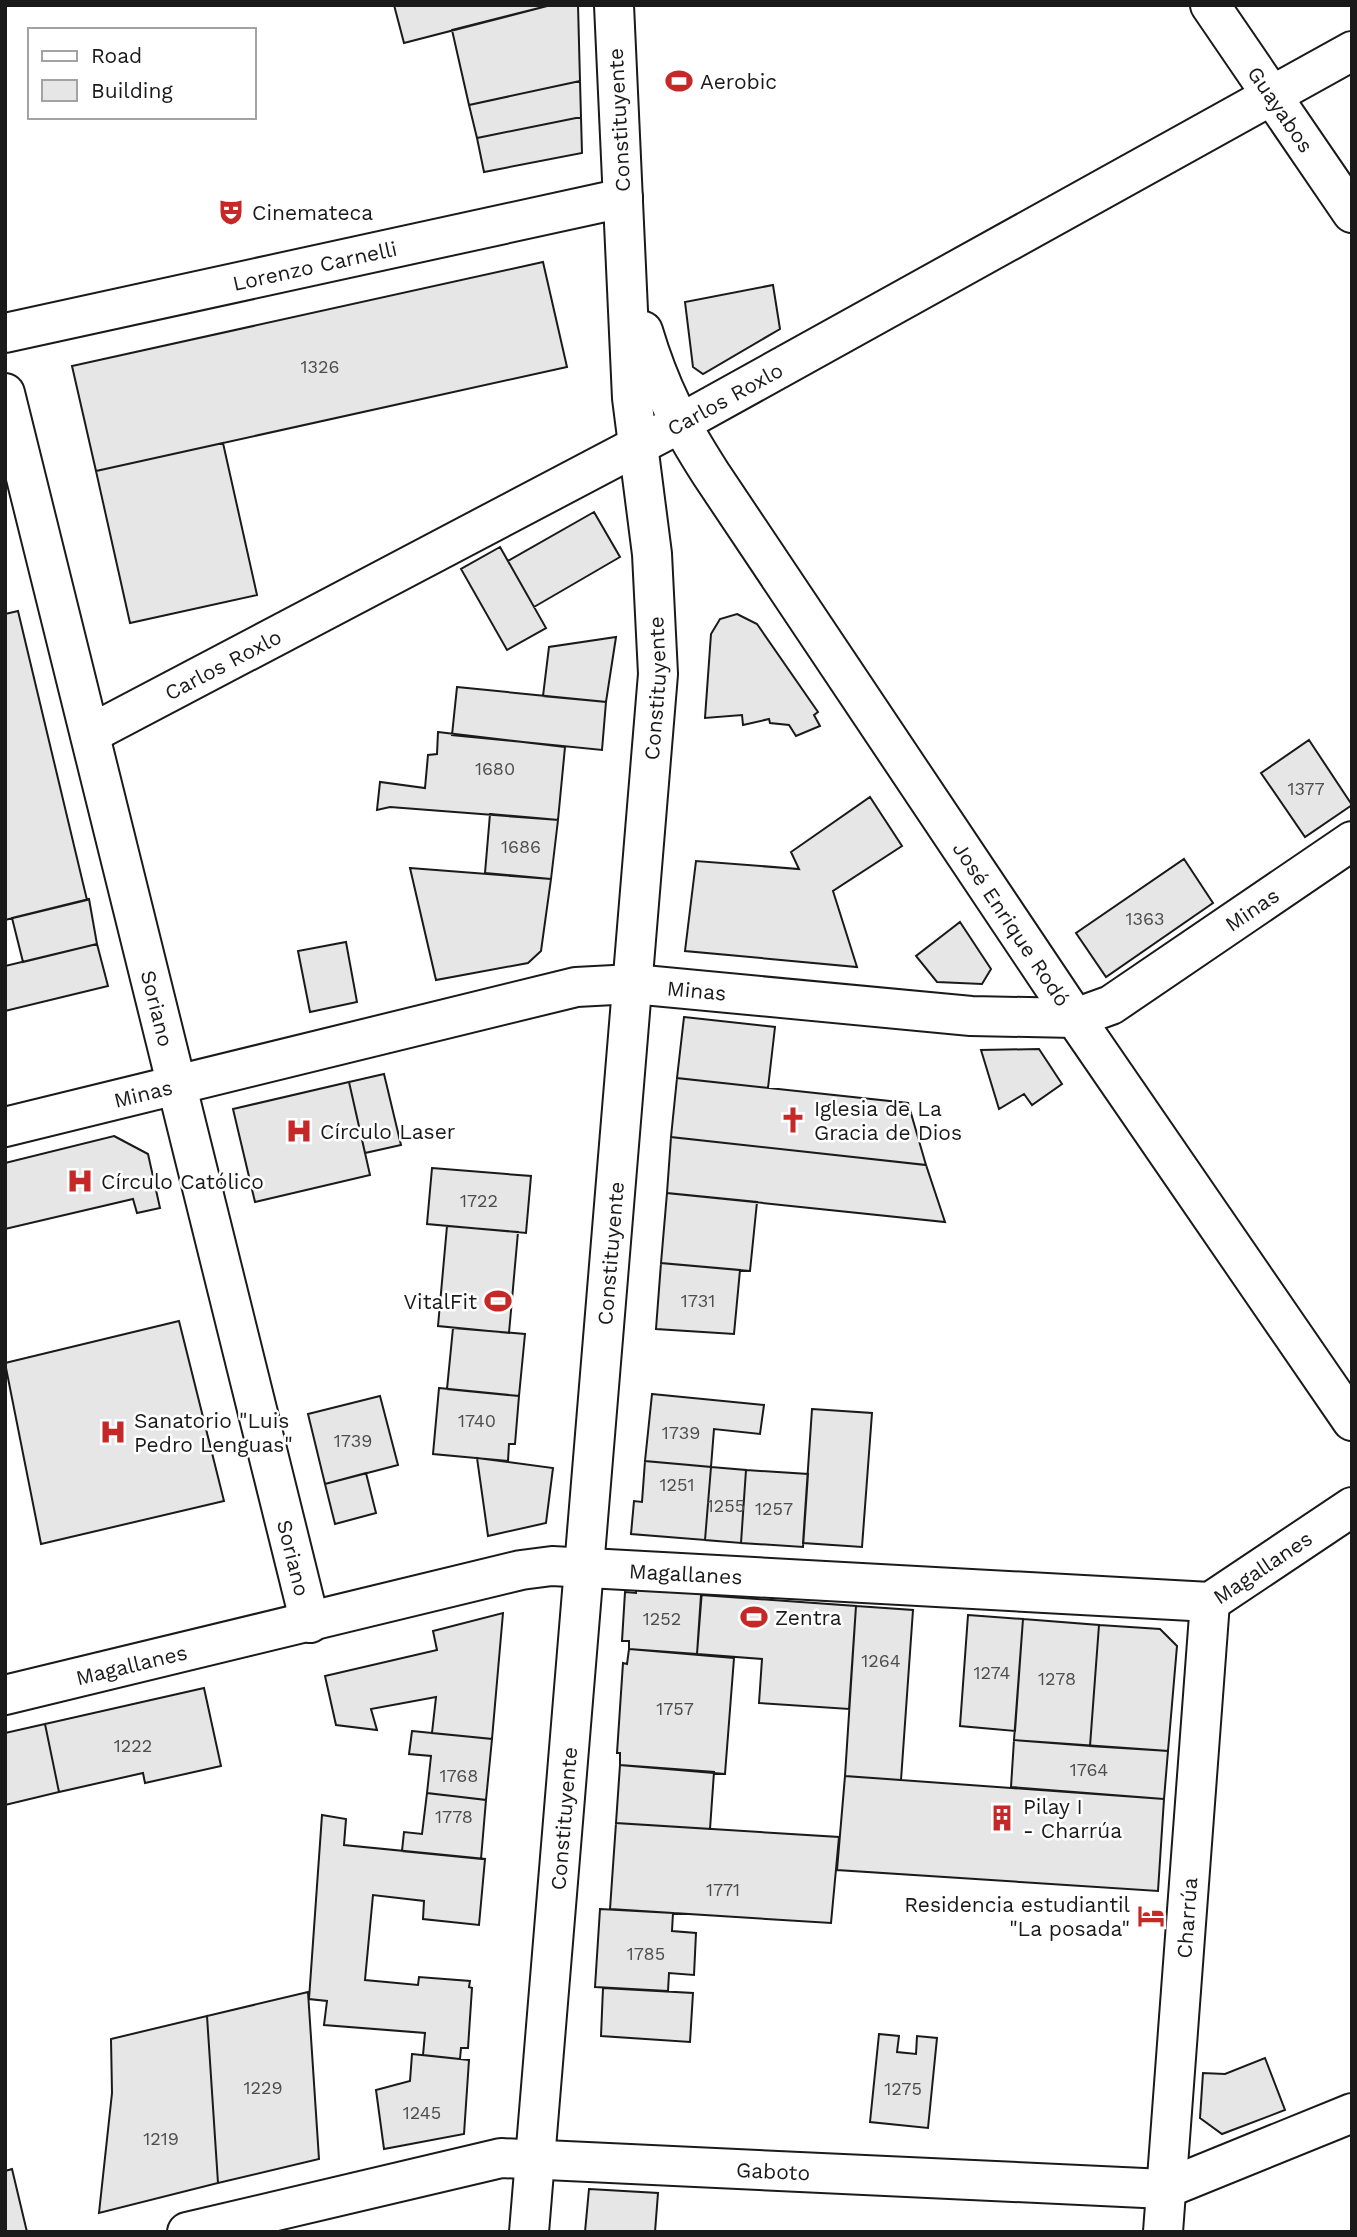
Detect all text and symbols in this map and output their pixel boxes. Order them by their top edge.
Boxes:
legend [28,28,256,119]
text: Road [91,43,142,68]
street label: Constituyente [603,47,635,193]
street label: Guayabos [1243,61,1319,157]
sports icon: Aerobic [664,66,694,96]
place label: Aerobic [700,69,777,94]
text: Building [91,78,173,103]
theatre icon: Cinemateca [216,197,246,227]
place label: Cinemateca [252,200,373,225]
street label: Lorenzo Carnelli [230,235,399,295]
house number: 1326 [301,356,339,377]
street label: Carlos Roxlo [663,357,787,441]
street label: Constituyente [638,616,671,761]
street label: Carlos Roxlo [160,623,285,705]
house number: 1680 [475,758,515,779]
house number: 1377 [1288,778,1325,799]
house number: 1686 [501,836,541,857]
street label: José Enrique Rodó [948,837,1076,1011]
street label: Minas [1220,882,1283,936]
house number: 1363 [1126,908,1164,929]
street label: Soriano [136,968,179,1049]
street label: Minas [666,975,728,1005]
street label: Minas [111,1074,175,1112]
place label: Iglesia de La Gracia de Dios [814,1096,962,1145]
church icon: Iglesia de La Gracia de Dios [778,1105,808,1135]
hospital icon: Círculo Laser [284,1116,314,1146]
place label: Círculo Laser [320,1119,456,1144]
hospital icon: Círculo Católico [65,1166,95,1196]
place label: Círculo Católico [101,1169,264,1194]
street label: Constituyente [592,1181,628,1326]
house number: 1722 [460,1190,498,1211]
sports icon: VitalFit [483,1286,513,1316]
place label: VitalFit [404,1289,477,1314]
house number: 1731 [681,1290,715,1311]
place label: Sanatorio "Luis Pedro Lenguas" [134,1408,293,1457]
house number: 1740 [458,1410,496,1431]
hospital icon: Sanatorio "Luis Pedro Lenguas" [98,1417,128,1447]
house number: 1739 [662,1422,700,1443]
house number: 1739 [334,1430,372,1451]
house number: 1251 [659,1474,695,1495]
house number: 1255 [707,1495,745,1516]
house number: 1257 [755,1498,793,1519]
street label: Soriano [272,1517,315,1598]
street label: Magallanes [1208,1525,1316,1609]
street label: Magallanes [628,1558,743,1589]
sports icon: Zentra [739,1602,769,1632]
place label: Zentra [775,1605,842,1630]
house number: 1252 [643,1608,681,1629]
street label: Magallanes [73,1639,190,1690]
house number: 1264 [861,1650,901,1671]
house number: 1274 [973,1662,1011,1683]
house number: 1278 [1038,1668,1076,1689]
house number: 1757 [656,1698,694,1719]
house number: 1222 [114,1735,152,1756]
street label: Constituyente [545,1746,582,1891]
house number: 1764 [1070,1759,1108,1780]
house number: 1768 [440,1765,478,1786]
place label: Pilay I - Charrúa [1023,1794,1122,1843]
building icon: Pilay I - Charrúa [987,1803,1017,1833]
house number: 1778 [435,1806,473,1827]
street label: Charrúa [1171,1876,1202,1959]
house number: 1771 [706,1879,740,1900]
place label: Residencia estudiantil "La posada" [904,1892,1131,1941]
hotel icon: Residencia estudiantil "La posada" [1136,1901,1166,1931]
house number: 1785 [627,1943,665,1964]
house number: 1229 [243,2077,283,2098]
house number: 1275 [884,2078,922,2099]
house number: 1245 [403,2102,441,2123]
house number: 1219 [143,2128,179,2149]
street label: Gaboto [735,2156,811,2185]

